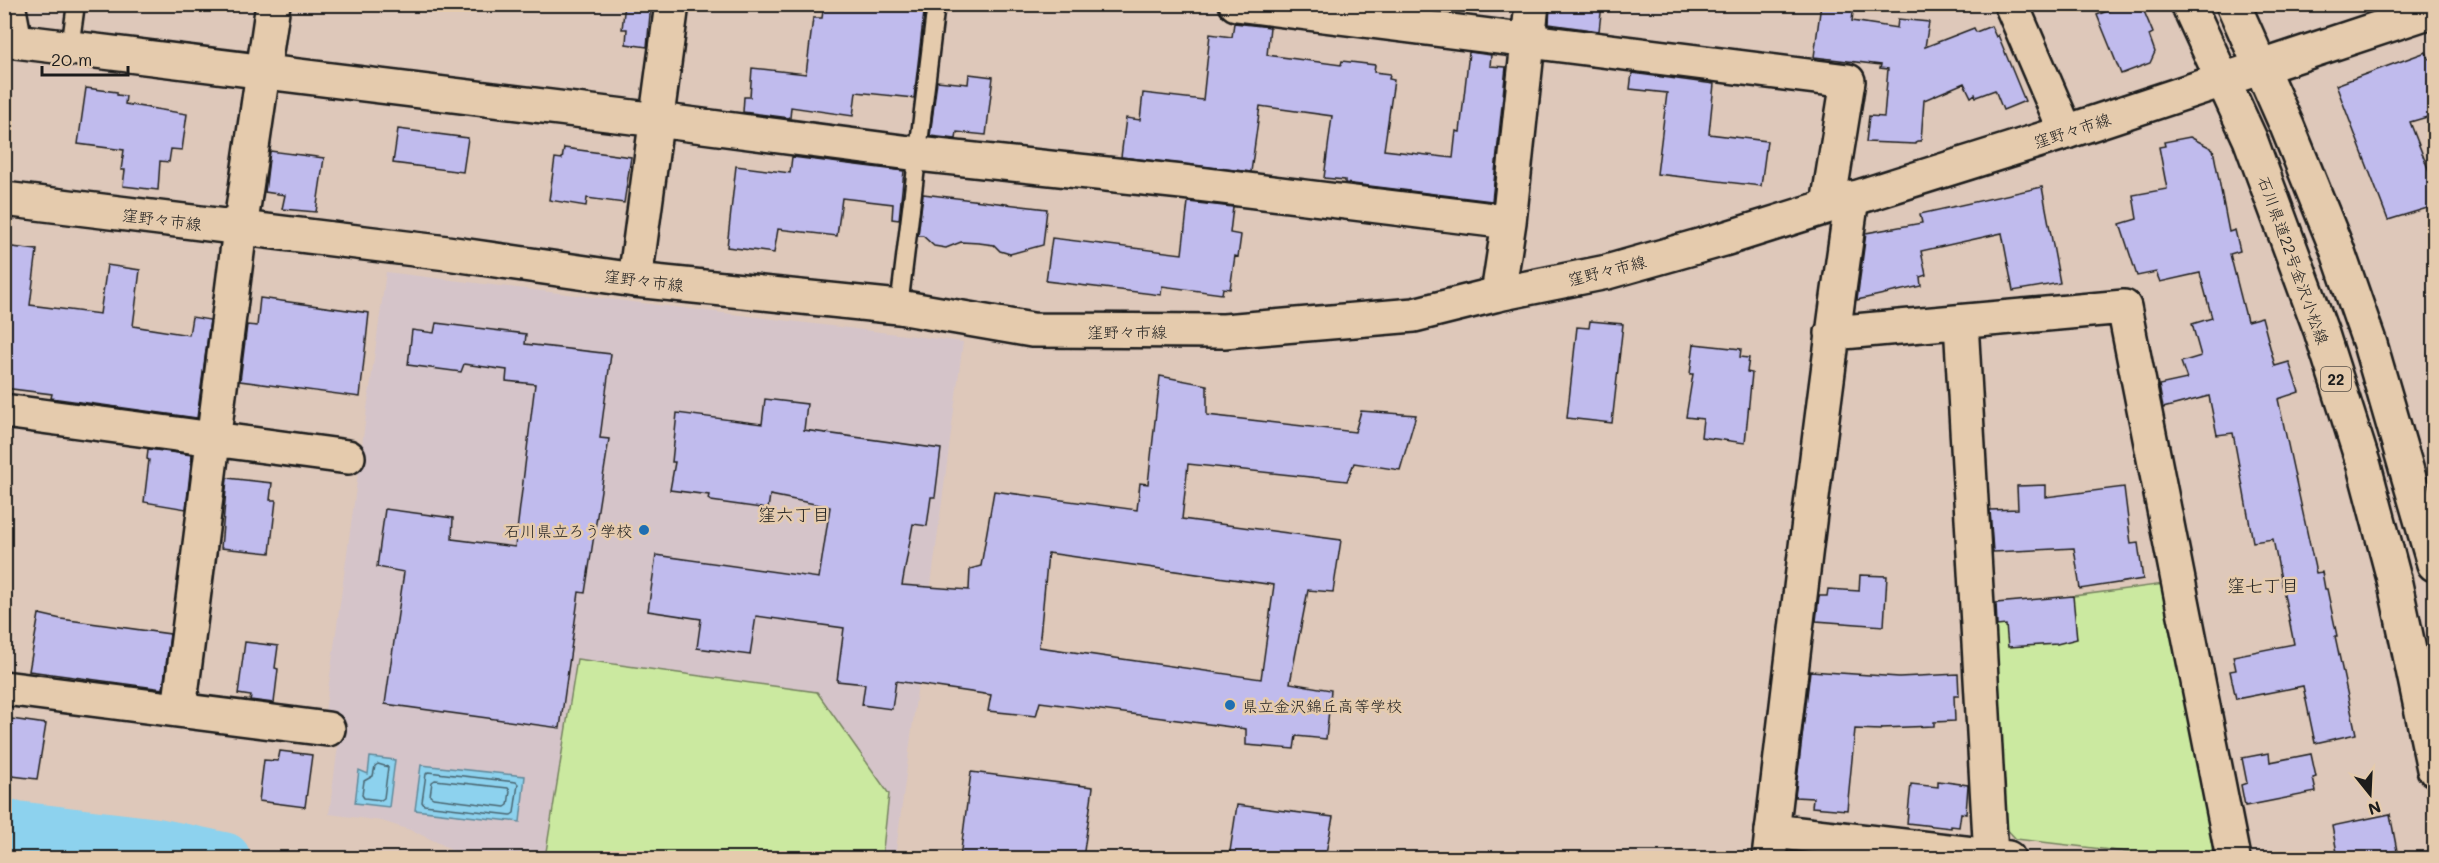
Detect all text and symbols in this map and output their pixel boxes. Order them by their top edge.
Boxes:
scale bar [42,39,128,77]
text: 20 m [51,47,92,71]
street label: 窪野々市線 [2031,108,2113,152]
street label: 石川県道22号金沢小松線 [2254,173,2334,347]
street label: 窪野々市線 [121,204,203,234]
street label: 窪野々市線 [1566,250,1648,290]
street label: 窪野々市線 [603,265,685,295]
street label: 窪野々市線 [1087,321,1167,342]
road number: 22 [2321,367,2351,391]
district label: 窪六丁目 [758,502,830,526]
place label: 石川県立ろう学校 [504,520,632,541]
marker: 石川県立ろう学校 [637,523,651,537]
district label: 窪七丁目 [2227,573,2299,597]
place label: 県立金沢錦丘高等学校 [1242,695,1402,716]
marker: 県立金沢錦丘高等学校 [1223,698,1237,712]
north arrow [2340,764,2400,824]
text: N [2366,797,2384,821]

